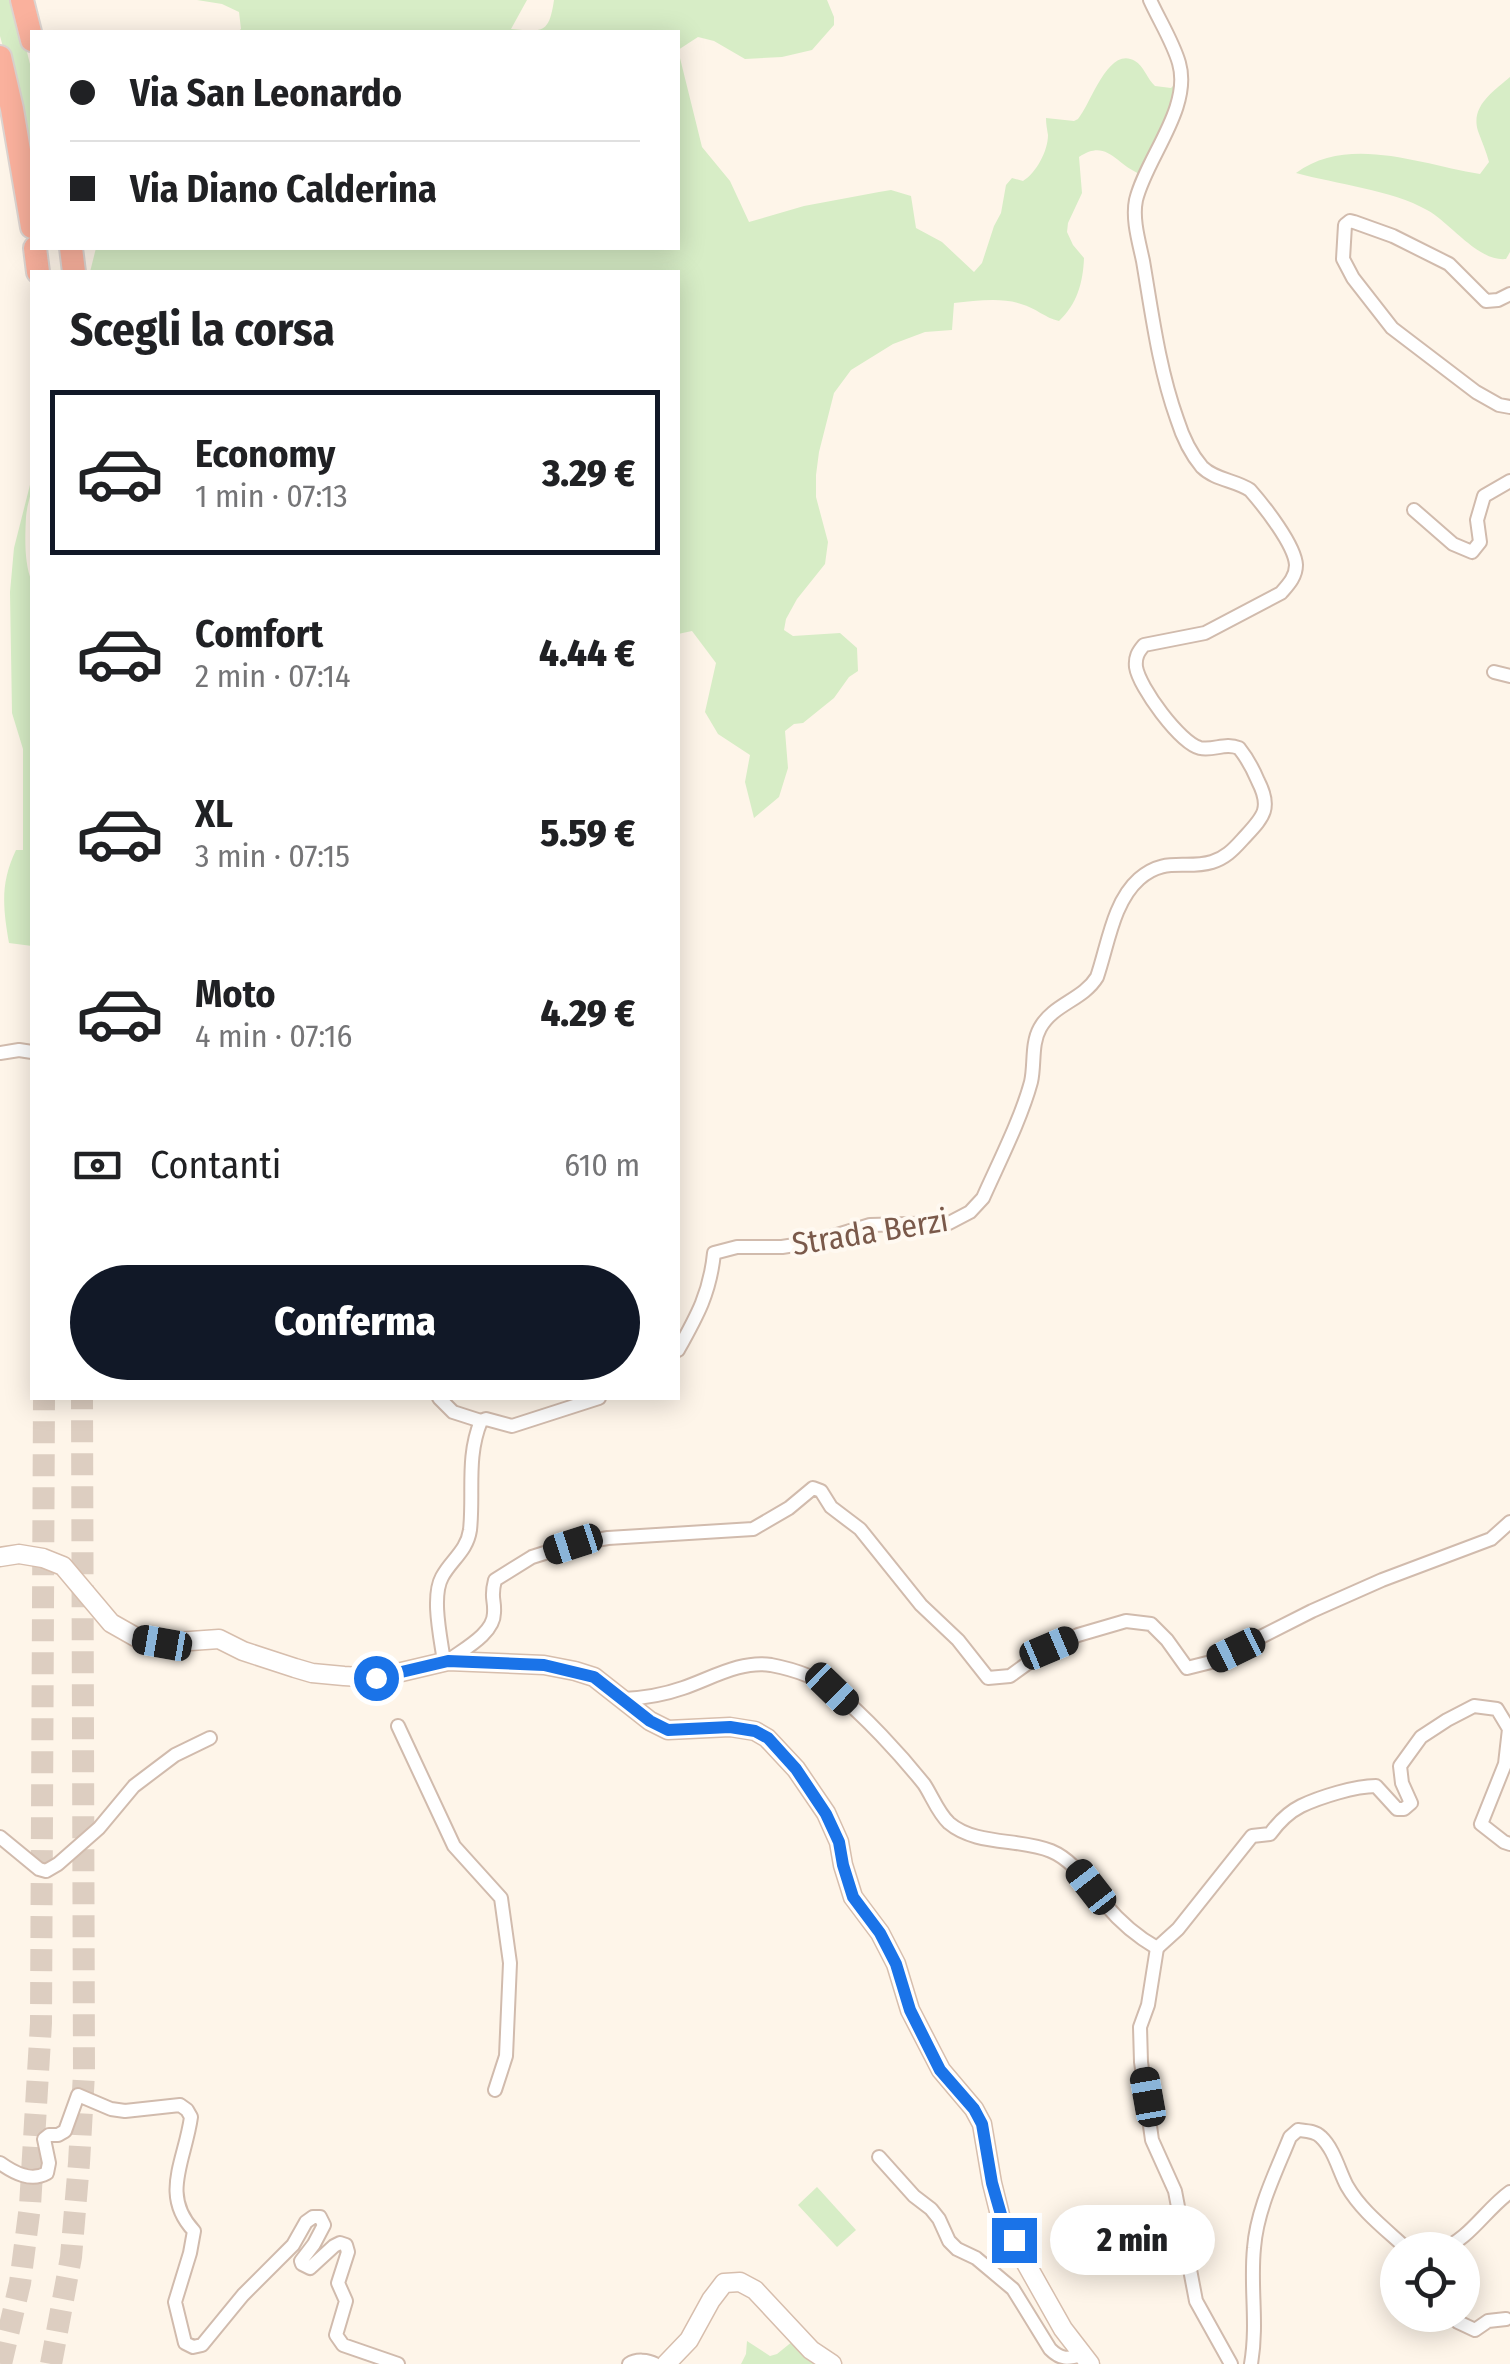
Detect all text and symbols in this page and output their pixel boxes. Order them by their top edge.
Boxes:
text: Via San Leonardo [130,70,402,116]
text: Via Diano Calderina [130,166,437,212]
text: Scegli la corsa [70,303,335,357]
icon: car [75,428,165,518]
text: Economy [195,431,335,477]
text: 3.29 € [542,450,635,496]
text: 1 min · 07:13 [195,477,348,515]
icon: car [75,608,165,698]
text: Comfort [195,611,323,657]
text: 4.44 € [539,630,635,676]
text: 2 min · 07:14 [195,657,351,695]
icon: car [75,788,165,878]
text: XL [195,791,233,837]
text: 5.59 € [540,810,635,856]
text: 3 min · 07:15 [195,837,350,875]
icon: car [75,968,165,1058]
text: Moto [195,971,276,1017]
text: 4.29 € [540,990,635,1036]
text: 4 min · 07:16 [195,1017,352,1055]
icon: cash [70,1138,125,1193]
text: Contanti [150,1142,281,1188]
text: 610 m [564,1146,640,1184]
street label: Strada Berzi [789,1201,951,1263]
button: Conferma [70,1265,640,1380]
car [540,1520,606,1568]
car [1016,1622,1082,1674]
car [130,1623,194,1663]
car [1202,1623,1270,1677]
route start [354,1656,399,1701]
car [800,1657,864,1721]
car [1061,1854,1121,1920]
car [1128,2065,1168,2129]
callout: 2 min [1049,2205,1214,2275]
route end [992,2218,1037,2263]
text: 2 min [1097,2221,1168,2259]
map controls [1380,2232,1480,2332]
button: locate [1380,2232,1480,2332]

